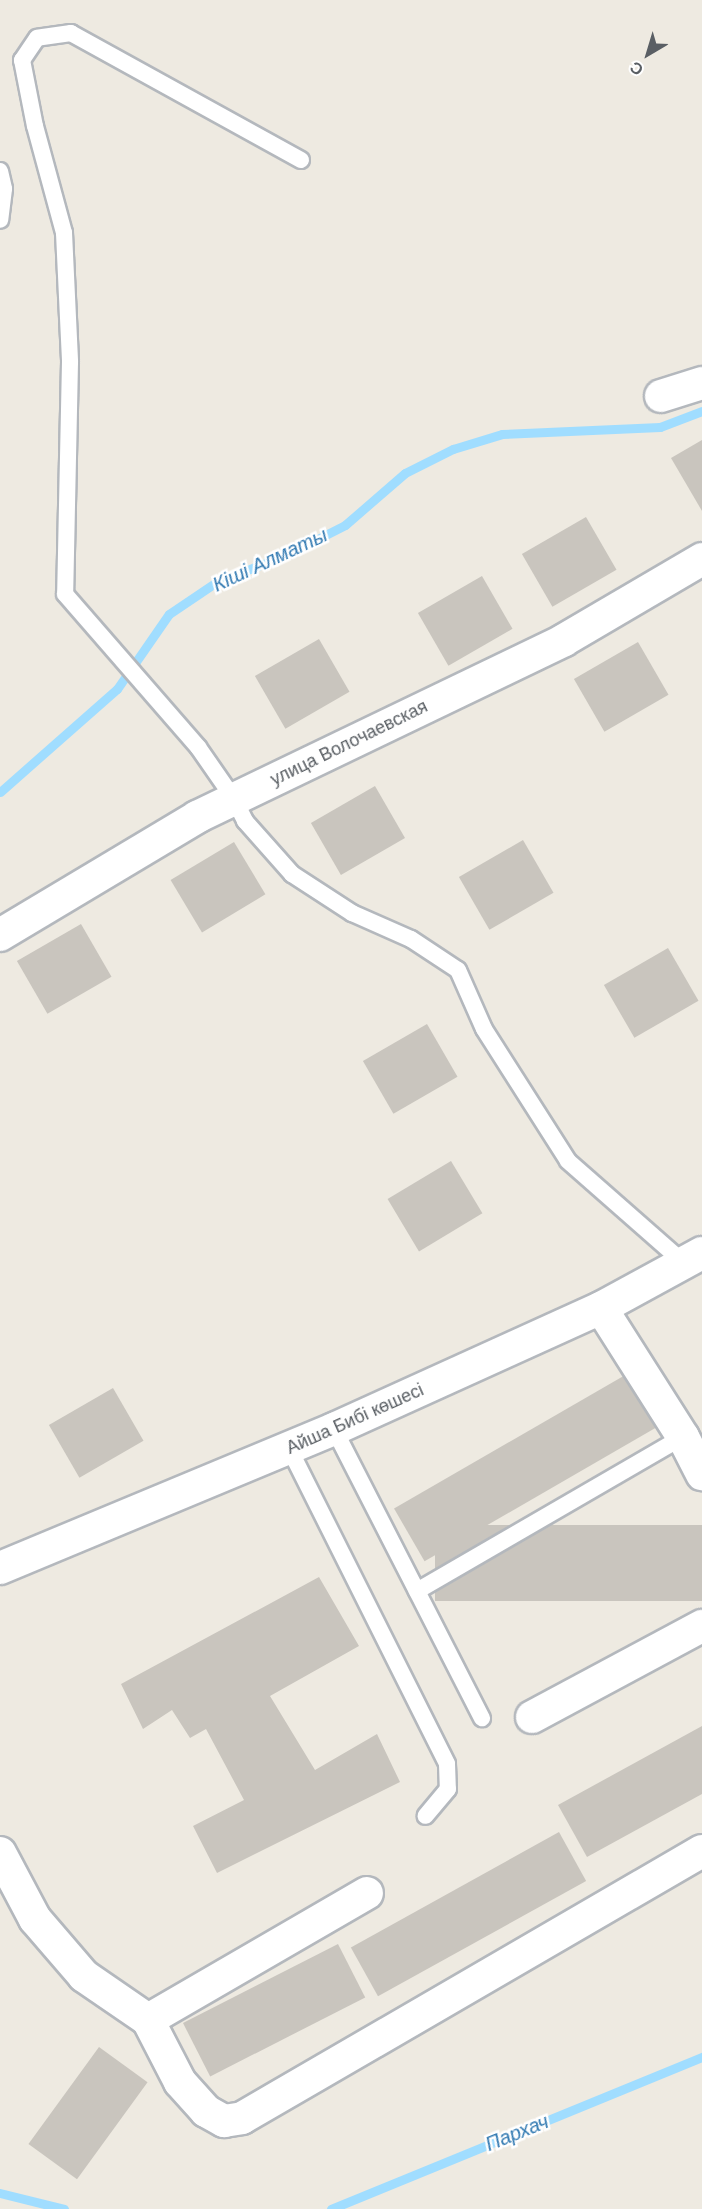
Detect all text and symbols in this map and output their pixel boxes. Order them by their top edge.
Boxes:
north arrow [618,24,678,84]
text: С [627,58,646,79]
water label: Кіші Алматы [209,523,331,597]
street label: улица Волочаевская [267,696,431,790]
street label: Айша Бибі көшесі [283,1379,427,1459]
water label: Пархач [482,2110,552,2156]

